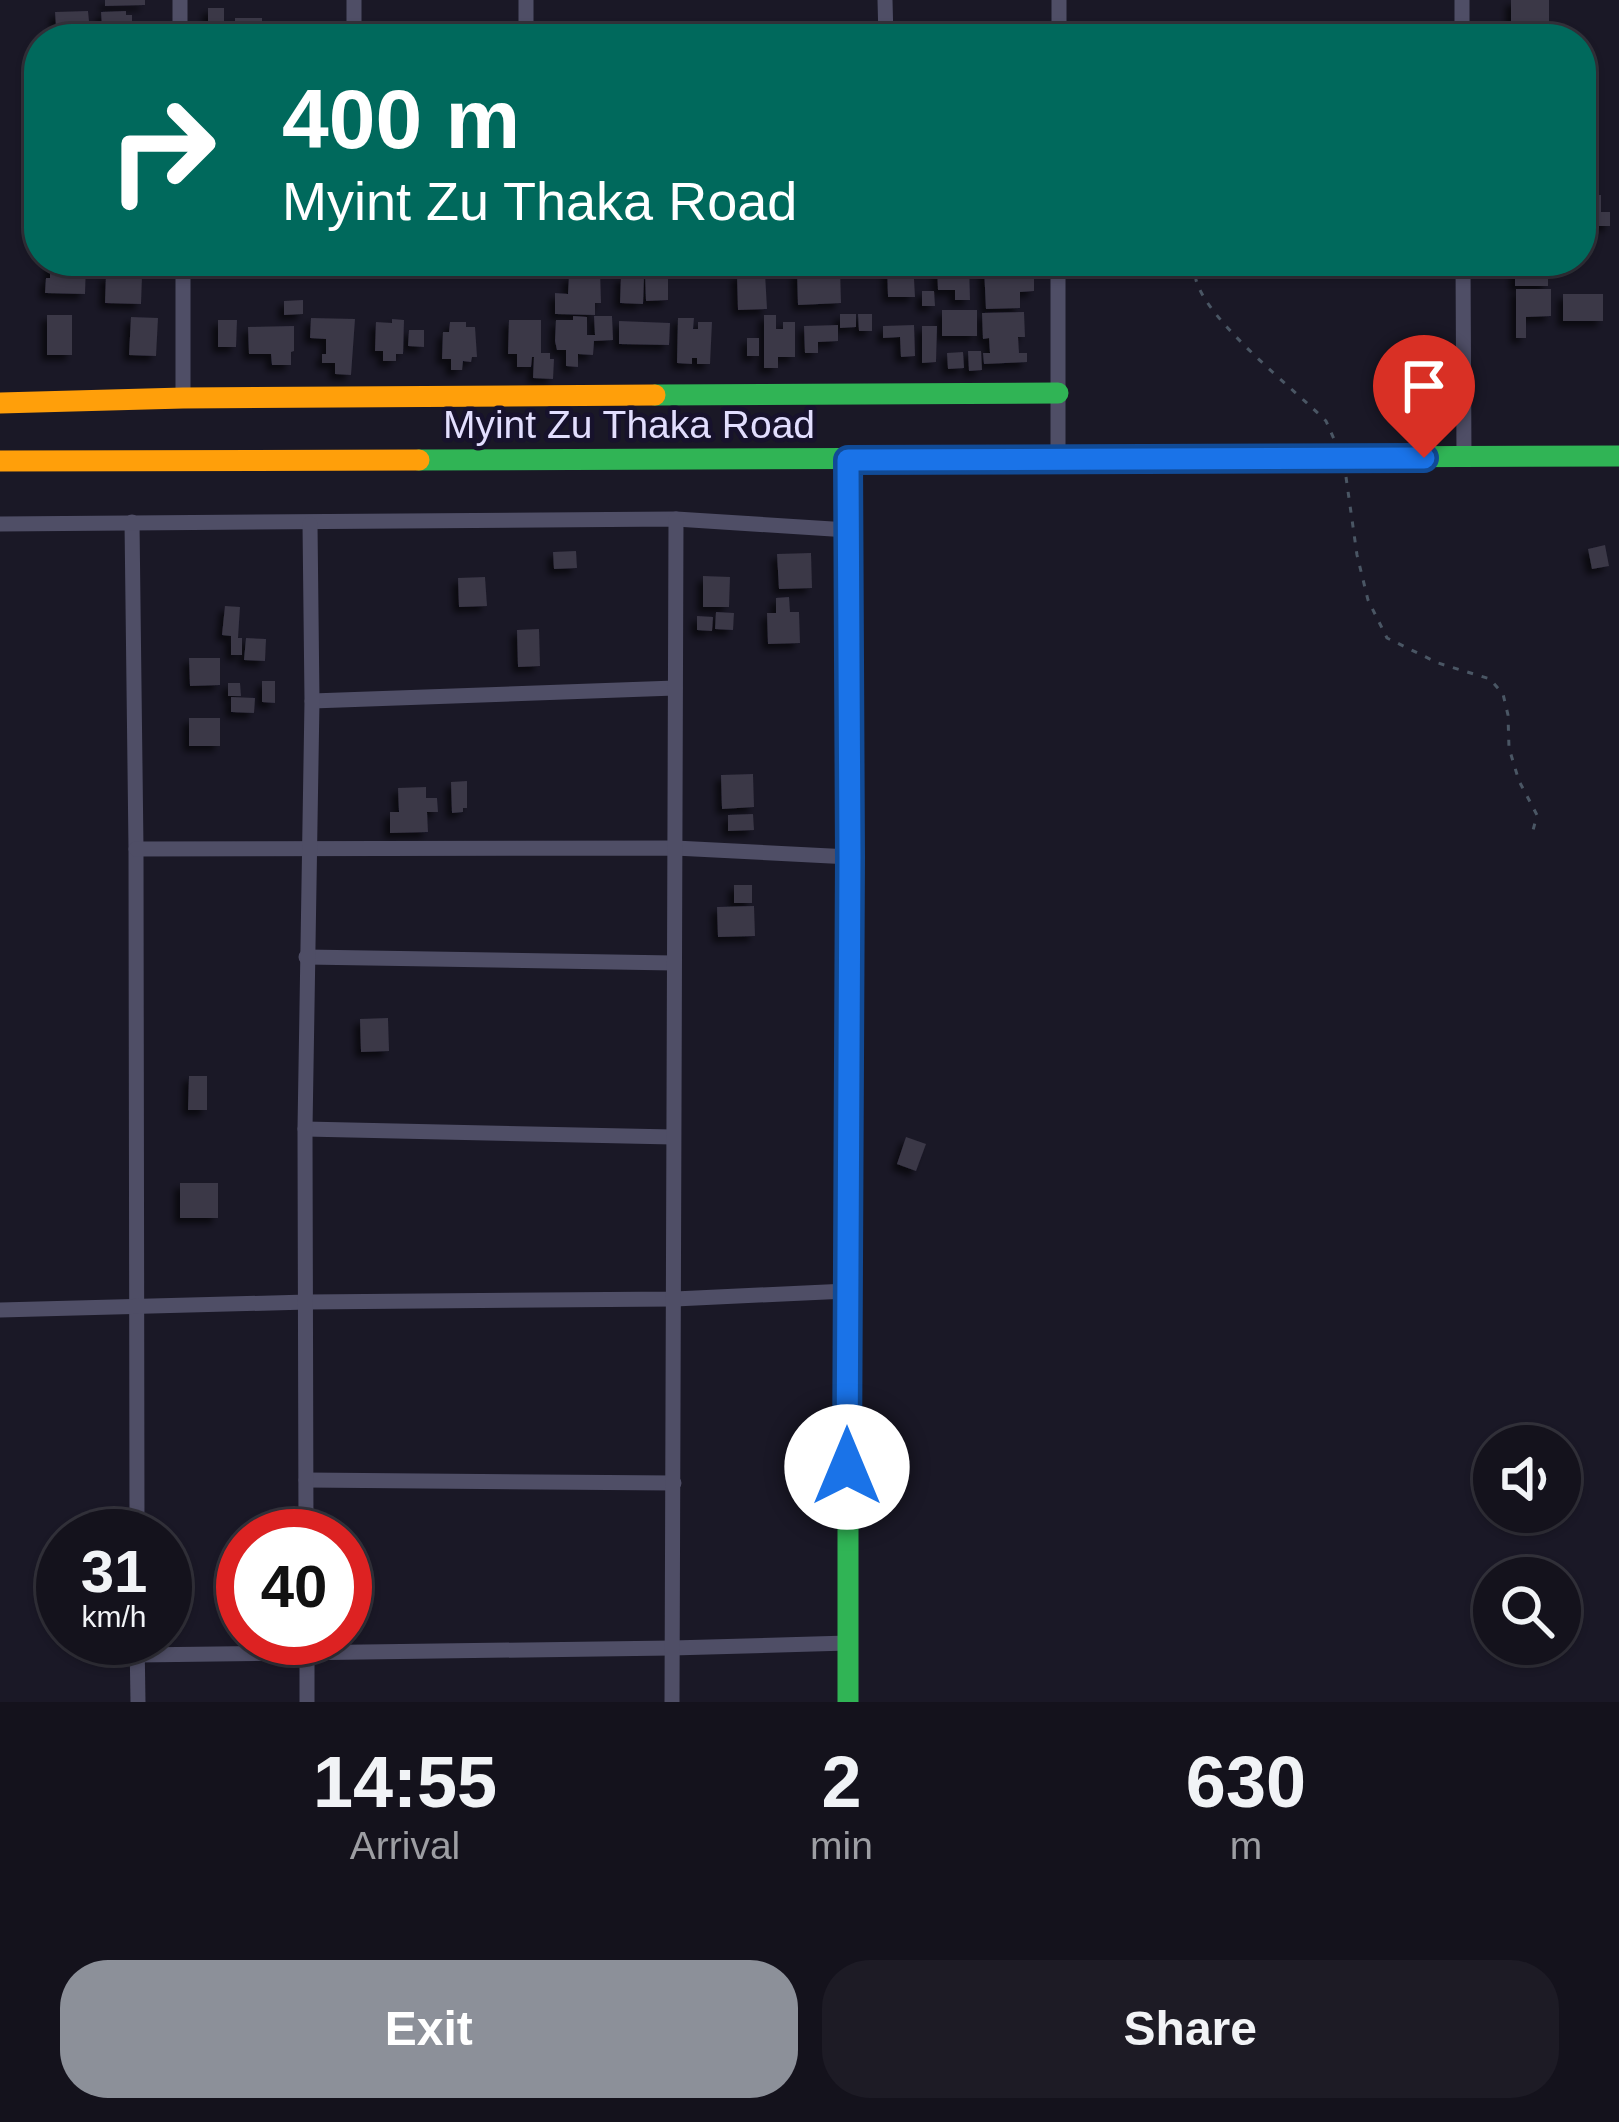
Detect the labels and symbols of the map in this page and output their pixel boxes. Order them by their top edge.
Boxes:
pin [1373,335,1475,458]
street label: Myint Zu Thaka Road [443,403,815,446]
position arrow [784,1404,910,1530]
speed limit sign: 40 [216,1509,372,1665]

